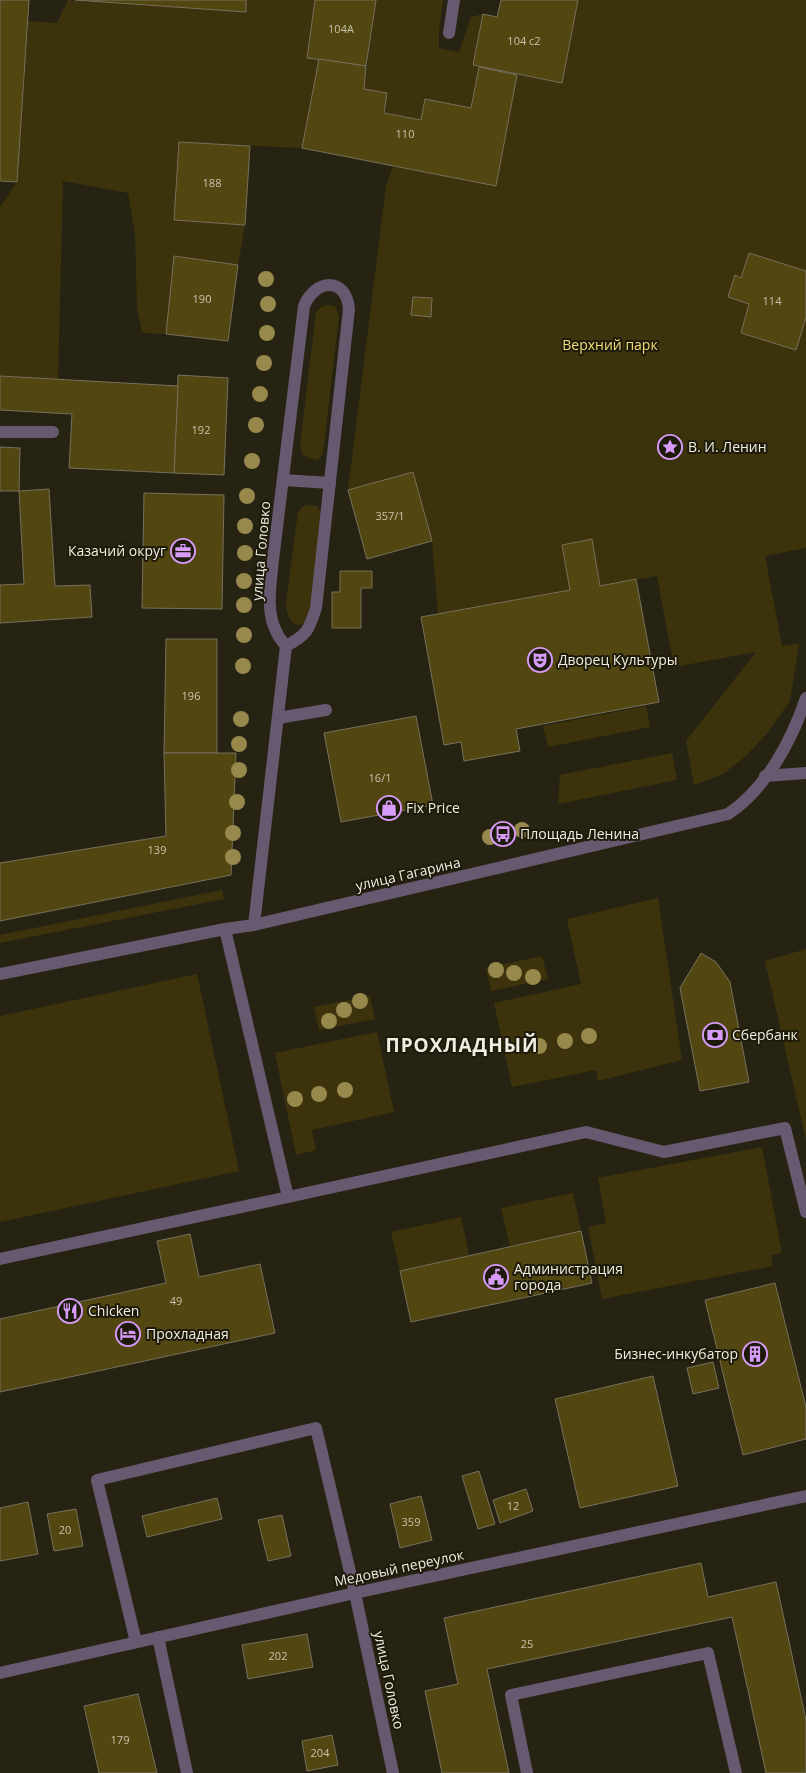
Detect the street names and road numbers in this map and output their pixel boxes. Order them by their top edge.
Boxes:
street label: улица Головко [247,500,274,602]
street label: улица Гагарина [354,852,462,895]
street label: Медовый переулок [332,1544,466,1591]
street label: улица Головко [370,1629,409,1731]

